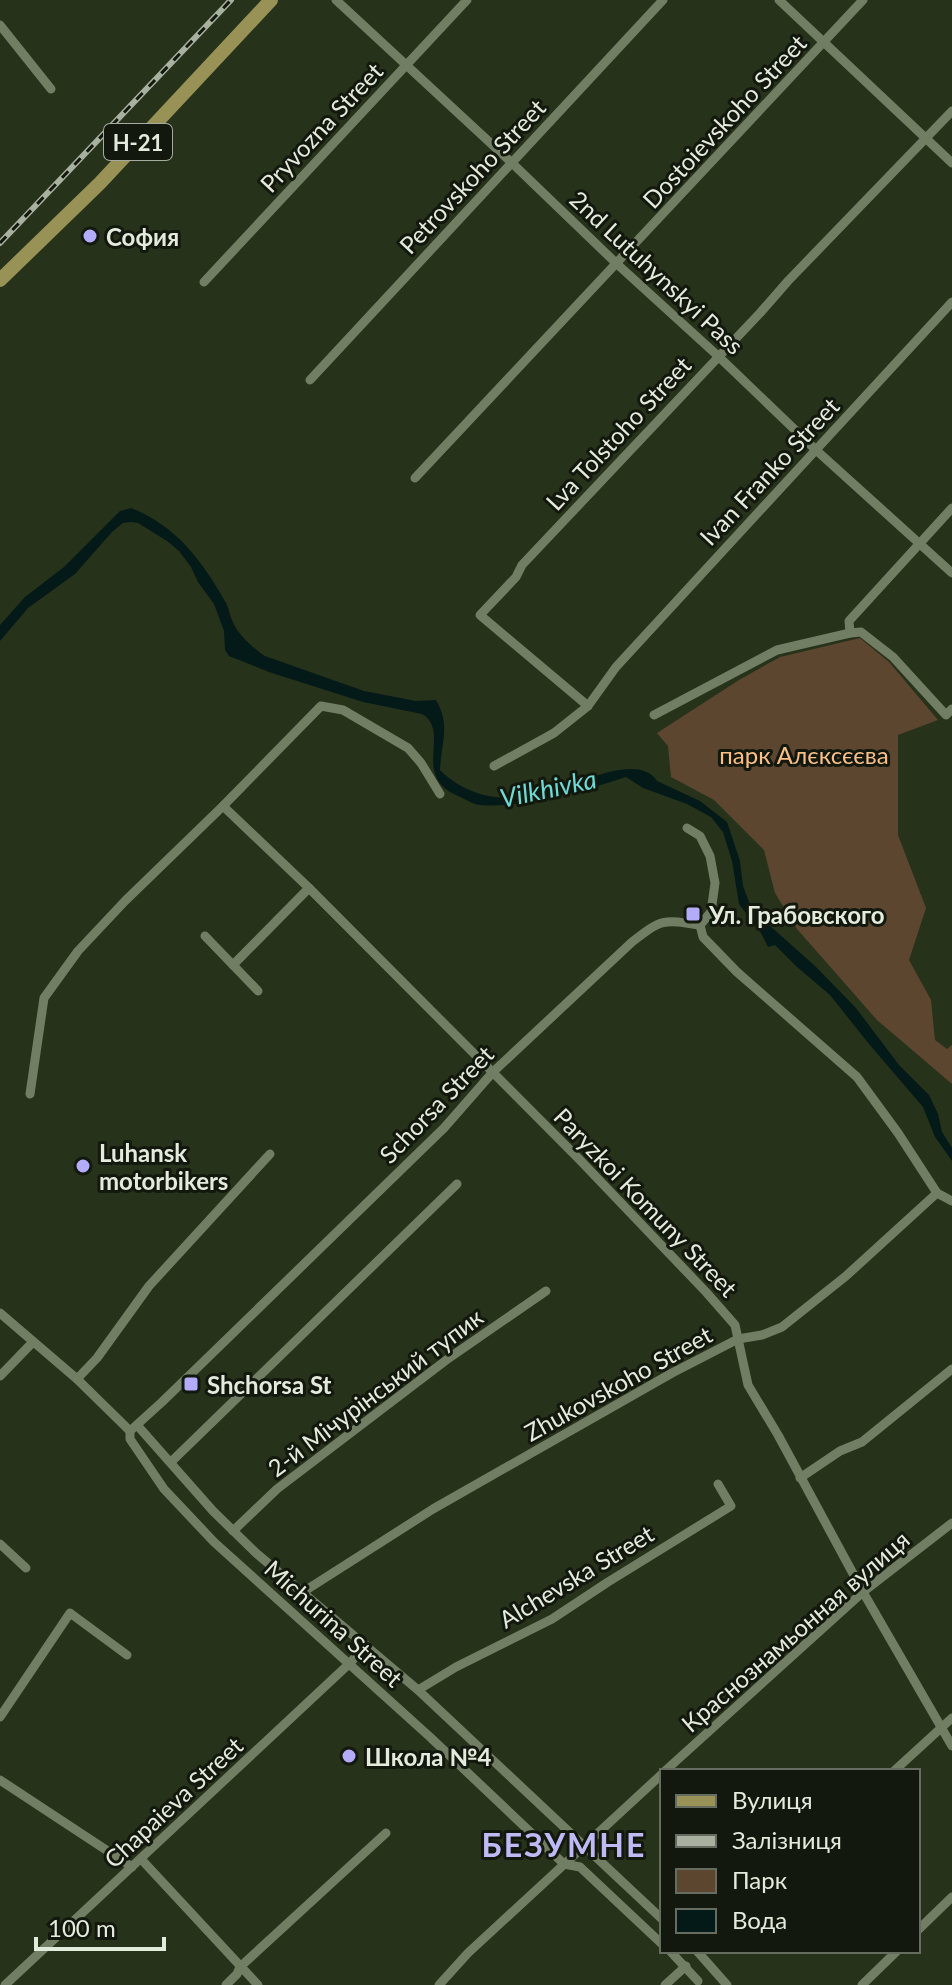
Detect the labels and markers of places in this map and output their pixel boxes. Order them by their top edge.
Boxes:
place label: София [106,222,179,251]
marker: София [81,227,99,245]
place label: Ул. Грабовского [708,900,884,929]
marker: Ул. Грабовского [684,905,702,923]
place label: Luhansk motorbikers [99,1138,228,1195]
marker: Luhansk motorbikers [74,1157,92,1175]
place label: Shchorsa St [207,1370,332,1399]
marker: Shchorsa St [182,1375,200,1393]
place label: Школа №4 [365,1742,492,1771]
marker: Школа №4 [340,1747,358,1765]

